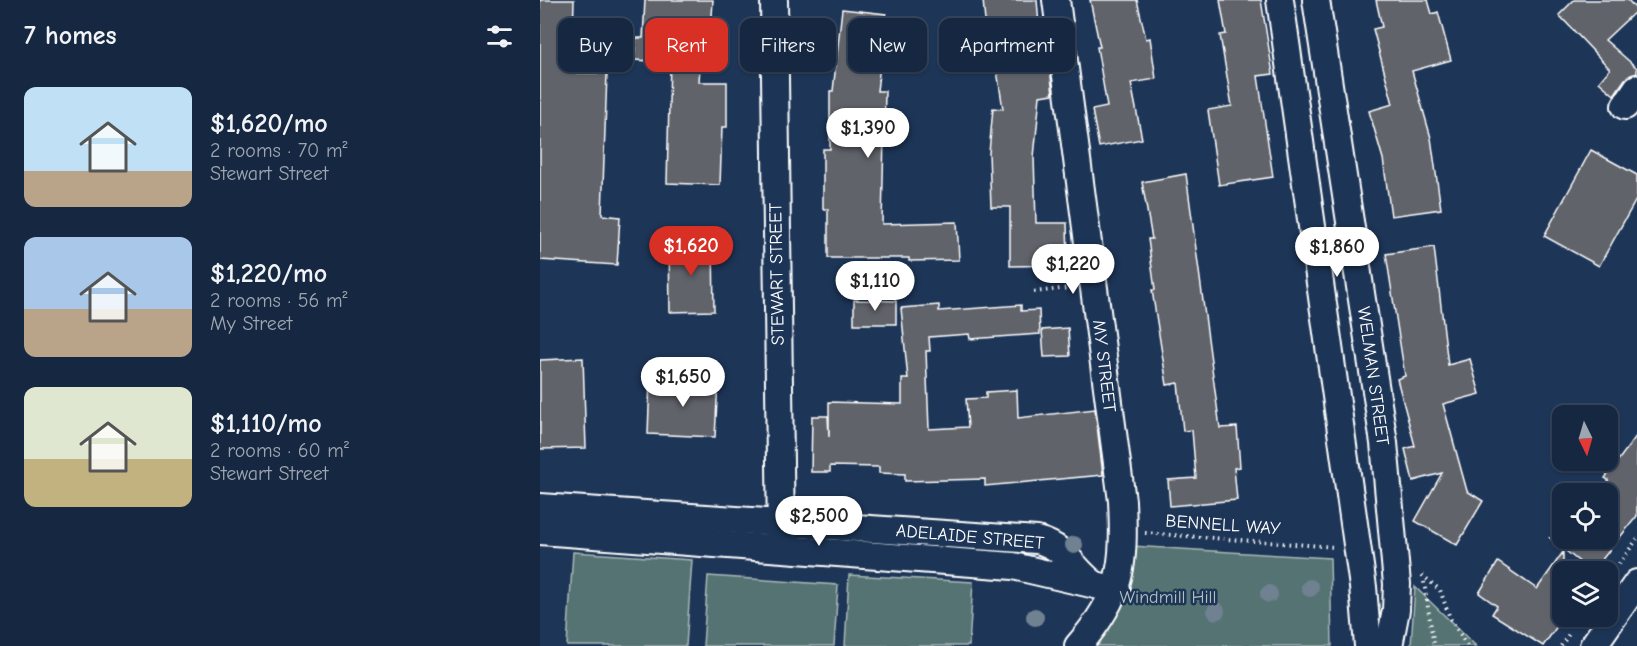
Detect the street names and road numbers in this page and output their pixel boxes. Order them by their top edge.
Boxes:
street label: STEWART STREET [765,202,789,345]
street label: WELMAN STREET [1353,305,1393,447]
street label: MY STREET [1088,319,1120,414]
street label: BENNELL WAY [1165,511,1282,540]
street label: ADELAIDE STREET [895,520,1045,554]

